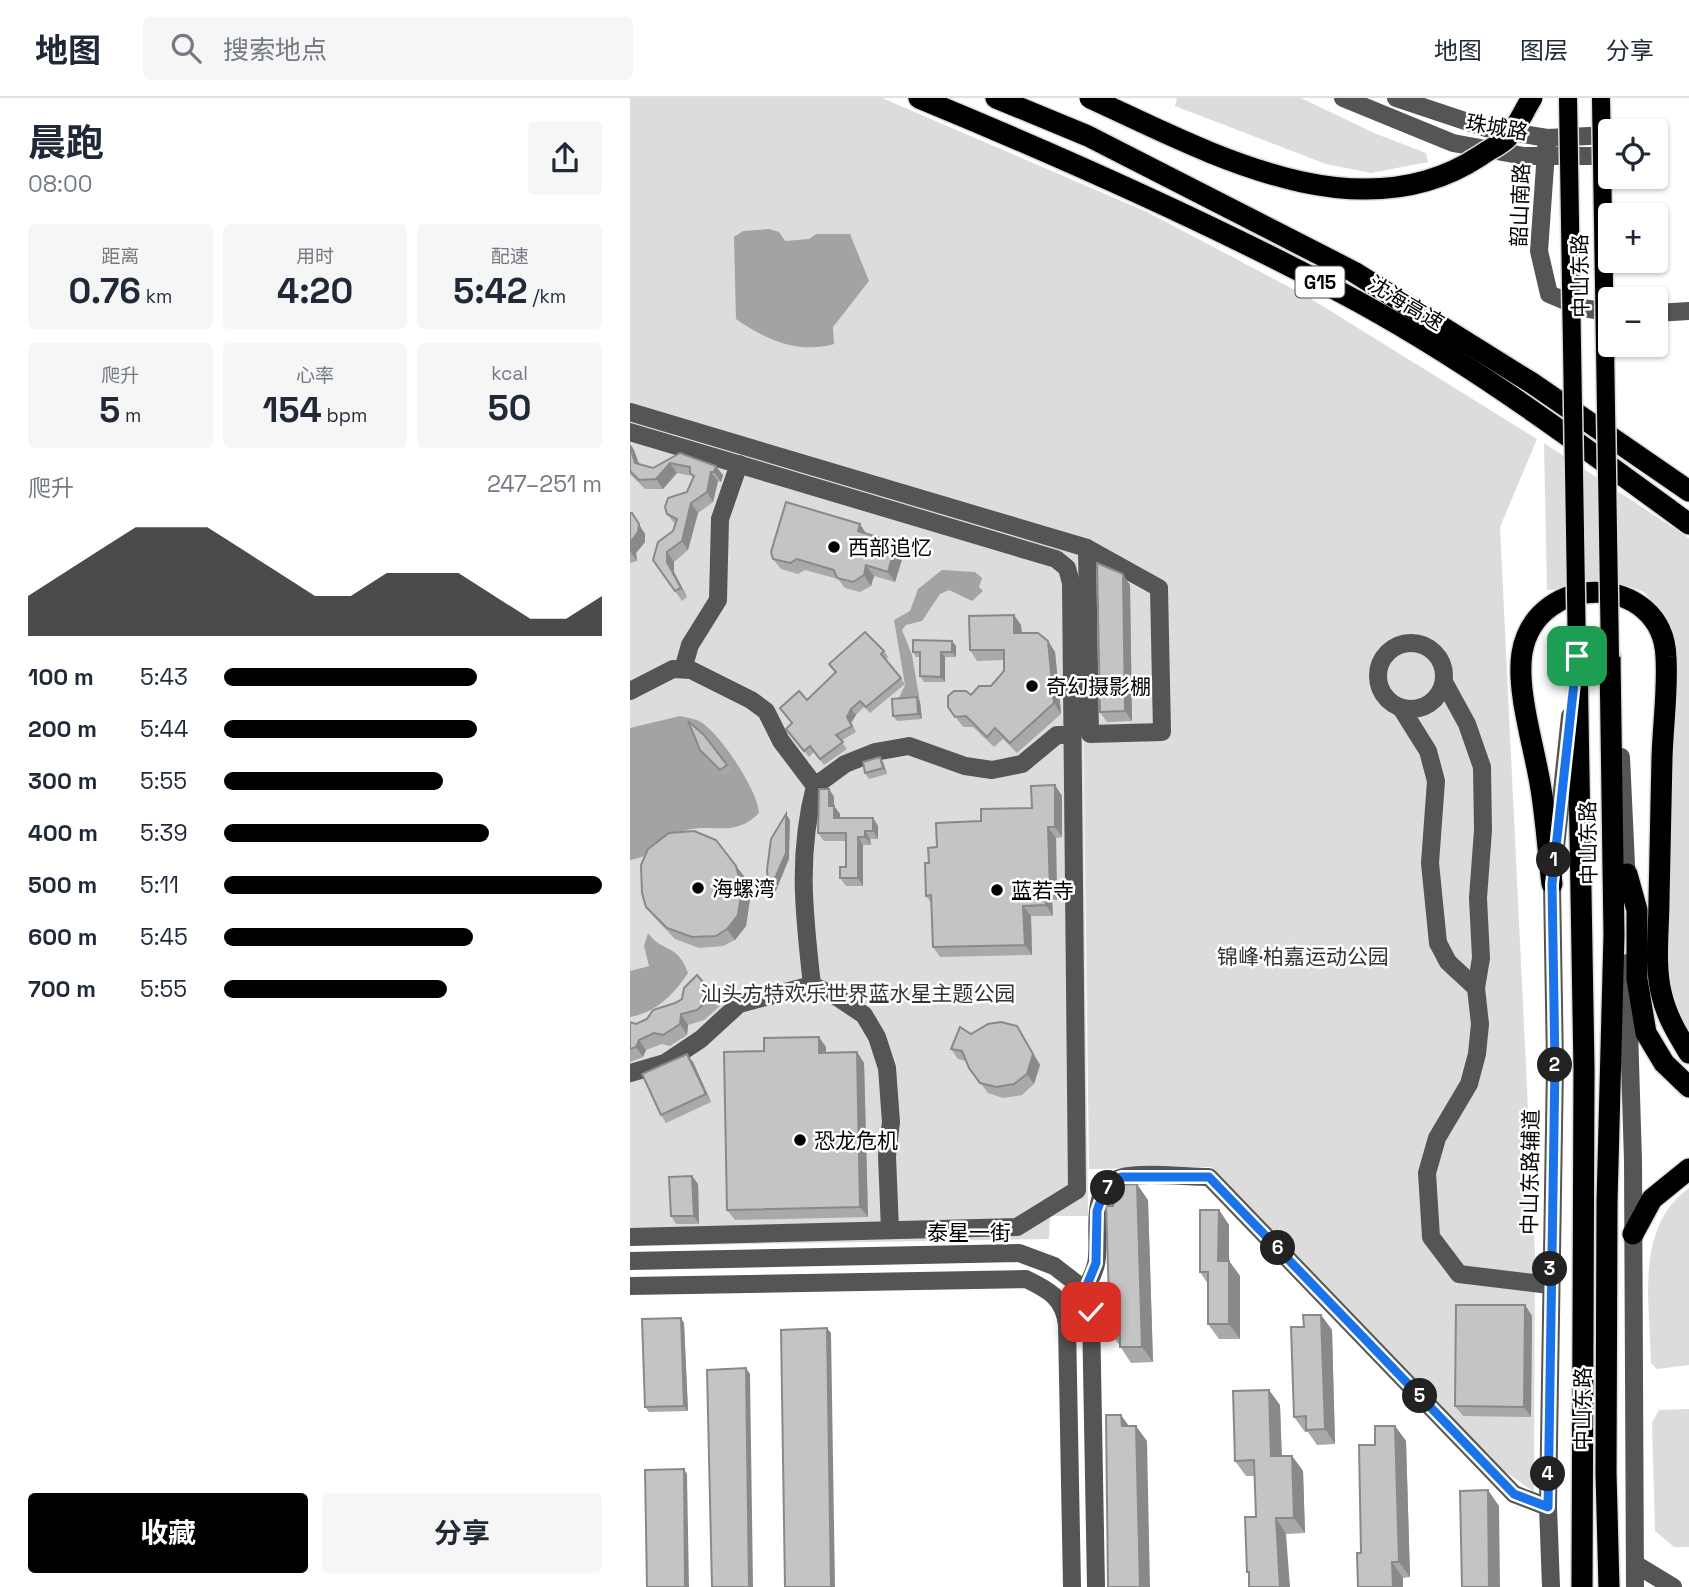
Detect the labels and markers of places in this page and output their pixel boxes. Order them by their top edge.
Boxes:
place label: 西部追忆 [848,534,932,561]
marker: 西部追忆 [826,539,842,555]
pin [1547,626,1607,686]
place label: 奇幻摄影棚 [1046,673,1151,700]
marker: 奇幻摄影棚 [1024,678,1040,694]
pin: 1 [1536,842,1572,878]
place label: 海螺湾 [712,875,775,902]
place label: 蓝若寺 [1011,877,1074,904]
marker: 海螺湾 [690,880,706,896]
marker: 蓝若寺 [989,882,1005,898]
pin: 2 [1538,1048,1572,1082]
place label: 恐龙危机 [814,1127,898,1154]
marker: 恐龙危机 [792,1132,808,1148]
pin: 7 [1091,1170,1126,1206]
pin: 6 [1260,1230,1296,1266]
pin: 3 [1532,1252,1567,1286]
pin [1061,1282,1121,1342]
pin: 5 [1402,1378,1438,1414]
pin: 4 [1530,1456,1566,1492]

